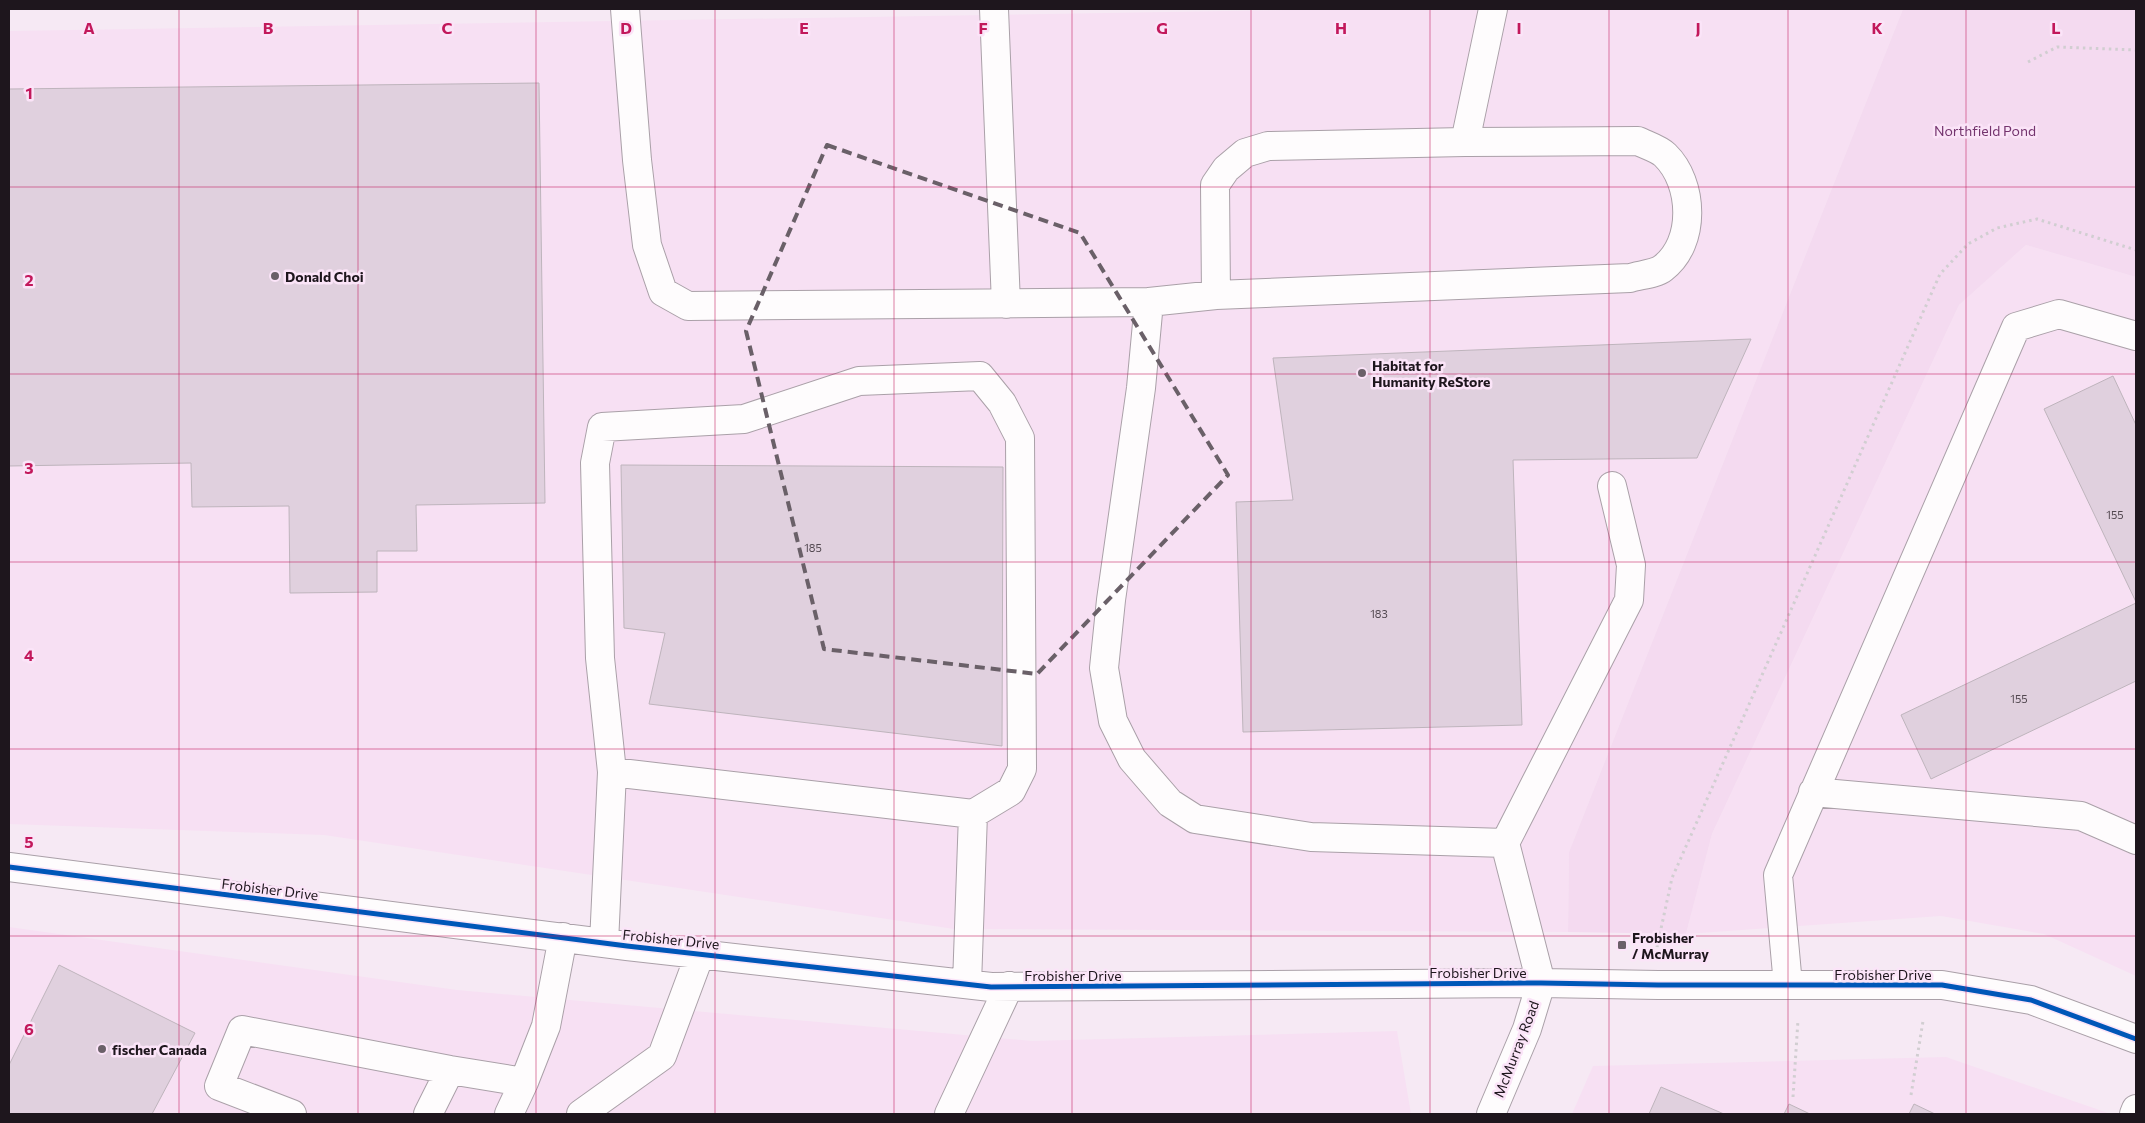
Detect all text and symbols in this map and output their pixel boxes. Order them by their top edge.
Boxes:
text: A [83,18,95,37]
text: B [263,18,274,37]
text: C [442,18,453,37]
text: D [620,18,632,37]
text: E [799,18,809,37]
text: F [978,18,988,37]
text: G [1156,18,1168,37]
text: H [1335,18,1347,37]
text: I [1516,18,1522,37]
text: J [1695,18,1701,37]
text: K [1871,18,1883,37]
text: L [2051,18,2061,37]
text: 1 [25,83,33,102]
park label: Northfield Pond [1934,122,2036,139]
place label: Donald Choi [285,268,364,285]
text: 2 [24,270,34,289]
marker: Donald Choi [269,270,281,282]
place label: Habitat for Humanity ReStore [1372,357,1490,390]
marker: Habitat for Humanity ReStore [1356,367,1368,379]
text: 3 [24,458,34,477]
house number: 155 [2106,508,2124,521]
house number: 185 [804,541,822,554]
house number: 183 [1370,607,1388,620]
text: 4 [24,645,34,664]
house number: 155 [2010,692,2028,705]
text: 5 [24,832,34,851]
street label: Frobisher Drive [221,875,319,903]
street label: Frobisher Drive [622,925,720,953]
place label: Frobisher / McMurray [1632,929,1709,962]
marker: Frobisher / McMurray [1616,939,1628,951]
street label: Frobisher Drive [1429,964,1527,981]
street label: Frobisher Drive [1834,966,1932,983]
street label: Frobisher Drive [1024,967,1122,984]
street label: McMurray Road [1490,998,1542,1100]
text: 6 [24,1019,34,1038]
place label: fischer Canada [112,1041,207,1058]
marker: fischer Canada [96,1043,108,1055]

